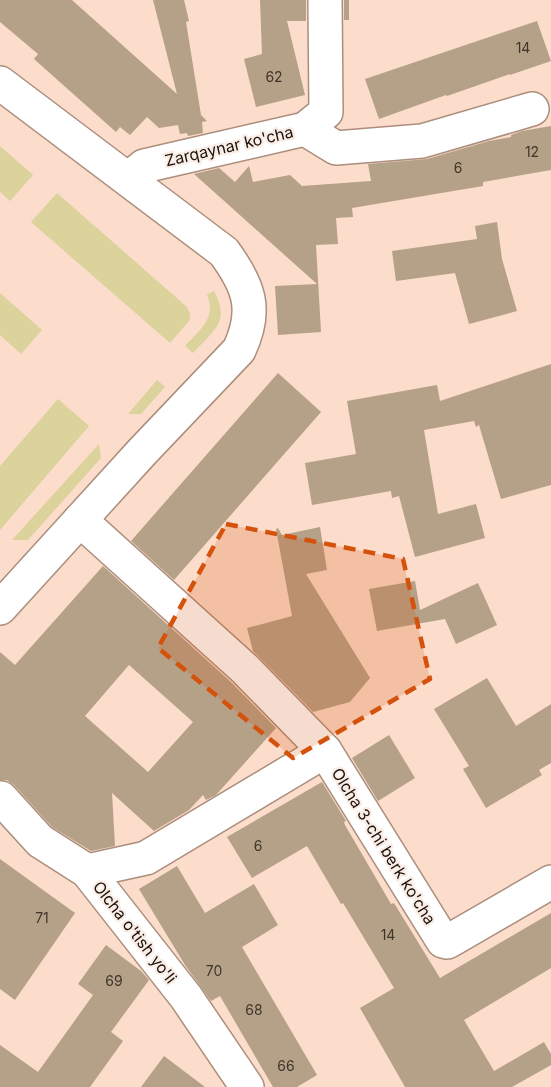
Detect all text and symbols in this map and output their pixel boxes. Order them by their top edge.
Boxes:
house number: 14 [516,39,530,56]
house number: 62 [265,68,283,85]
street label: Zarqaynar ko'cha [163,121,295,171]
house number: 12 [525,143,539,160]
house number: 6 [454,159,462,176]
street label: Olcha 3-chi berk ko'cha [328,764,440,928]
house number: 6 [254,837,262,854]
street label: Olcha o'tish yo'li [89,877,181,987]
house number: 71 [35,909,49,926]
house number: 14 [381,926,395,943]
house number: 70 [206,962,222,979]
house number: 69 [105,972,123,989]
house number: 68 [245,1001,263,1018]
house number: 66 [277,1057,295,1074]

